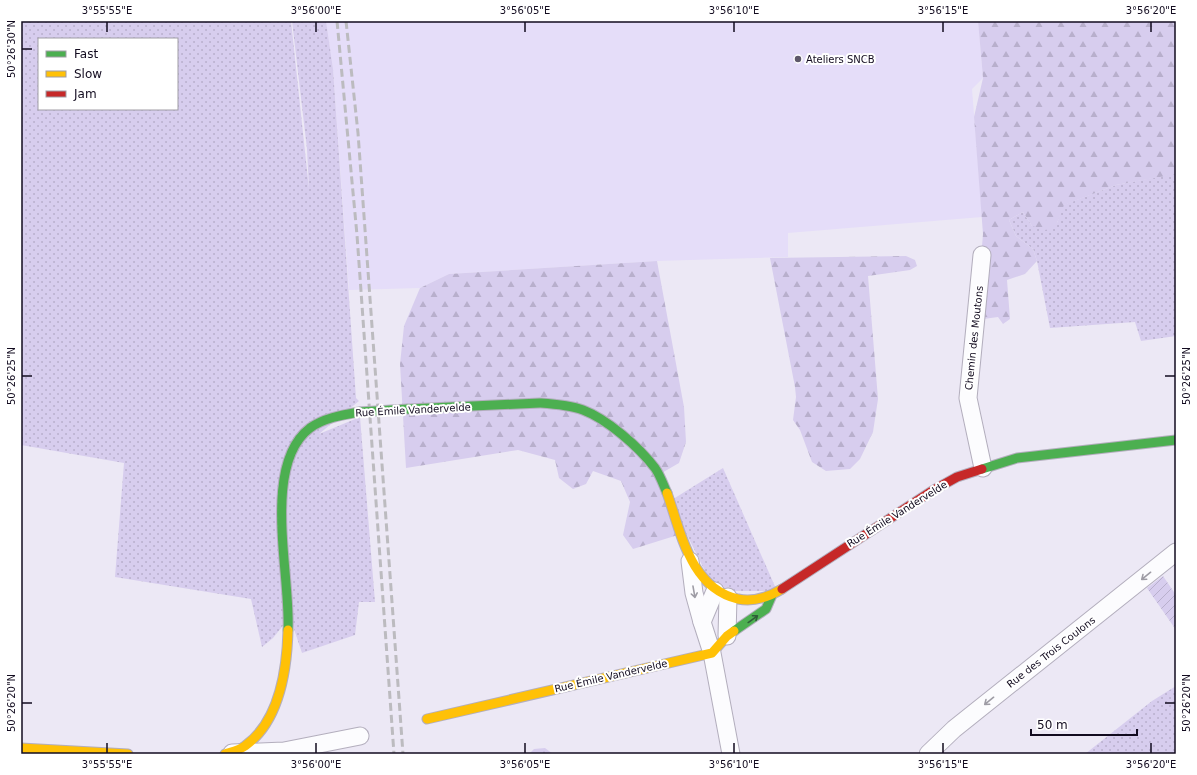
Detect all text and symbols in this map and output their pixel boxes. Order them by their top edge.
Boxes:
text: 3°55'55"E [82,5,132,16]
text: 3°56'00"E [291,5,341,16]
text: 3°56'05"E [500,5,550,16]
text: 3°56'10"E [709,5,759,16]
text: 3°56'15"E [918,5,968,16]
text: 3°56'20"E [1126,5,1176,16]
text: 50°26'30"N [6,20,17,78]
legend [38,38,178,110]
text: Fast [74,47,98,61]
marker: Ateliers SNCB [793,54,803,64]
place label: Ateliers SNCB [806,54,875,65]
text: Slow [74,67,102,81]
text: Jam [73,87,97,101]
street label: Chemin des Moutons [963,285,985,391]
text: 50°26'25"N [6,347,17,405]
text: 50°26'25"N [1181,347,1192,405]
street label: Rue Émile Vandervelde [355,400,471,419]
street label: Rue Émile Vandervelde [845,478,949,549]
one-way arrow [1140,572,1151,581]
one-way arrow [690,585,698,598]
street label: Rue des Trois Coulons [1005,614,1097,690]
one-way arrow [747,615,758,623]
street label: Rue Émile Vandervelde [553,657,669,694]
text: 50°26'20"N [6,674,17,732]
text: 50°26'20"N [1181,674,1192,732]
one-way arrow [984,696,995,705]
scale bar [1031,711,1137,737]
text: 50 m [1037,718,1068,732]
text: 3°55'55"E [82,759,132,770]
text: 3°56'00"E [291,759,341,770]
text: 3°56'05"E [500,759,550,770]
text: 3°56'10"E [709,759,759,770]
text: 3°56'15"E [918,759,968,770]
text: 3°56'20"E [1126,759,1176,770]

